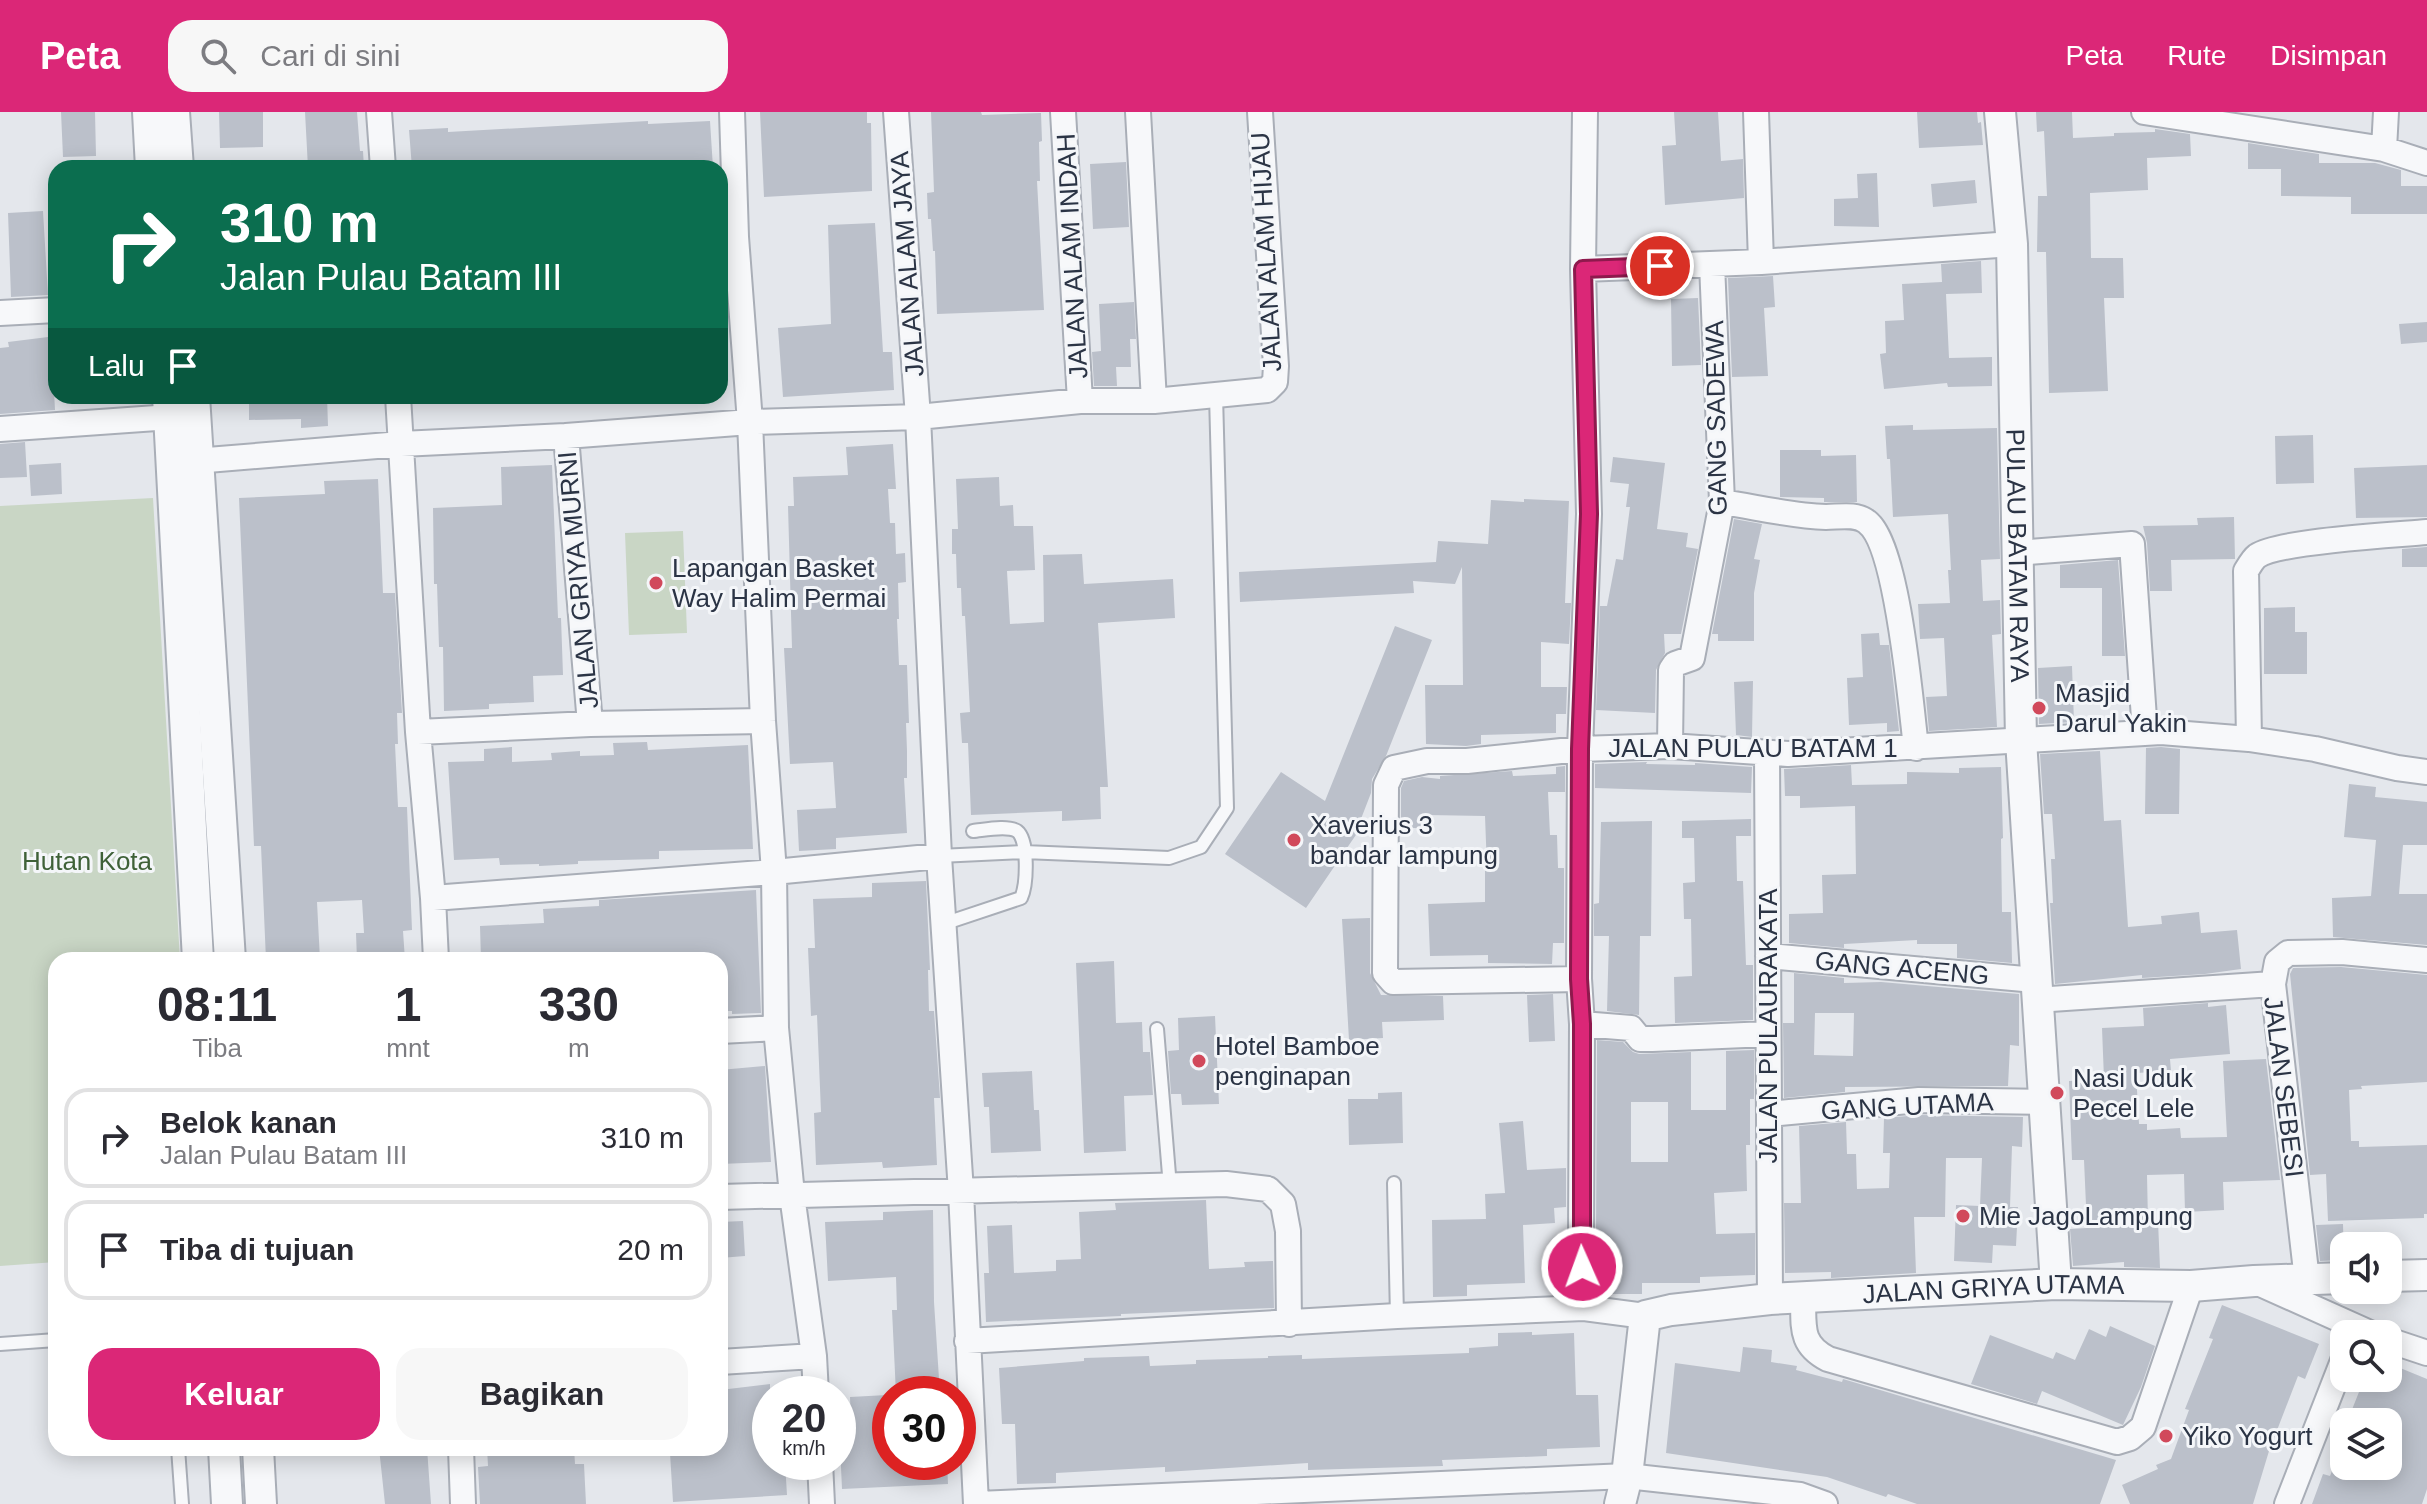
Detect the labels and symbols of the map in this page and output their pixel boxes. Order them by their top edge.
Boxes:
street label: JALAN ALAM HIJAU [1245,131,1287,373]
street label: JALAN ALAM INDAH [1051,133,1093,379]
street label: JALAN ALAM JAYA [884,150,930,378]
pin [1626,232,1694,300]
street label: GANG SADEWA [1699,319,1733,516]
street label: PULAU BATAM RAYA [2000,428,2035,683]
street label: JALAN GRIYA MURNI [552,450,604,710]
place label: Lapangan Basket Way Halim Permai [672,553,886,613]
marker: Lapangan Basket Way Halim Permai [647,574,665,592]
place label: Masjid Darul Yakin [2055,678,2187,738]
marker: Masjid Darul Yakin [2030,699,2048,717]
street label: JALAN PULAU BATAM 1 [1608,733,1898,763]
place label: Xaverius 3 bandar lampung [1310,810,1498,870]
marker: Xaverius 3 bandar lampung [1285,831,1303,849]
park label: Hutan Kota [22,846,153,876]
street label: JALAN PULAURAKATA [1753,888,1783,1164]
street label: GANG ACENG [1814,945,1990,991]
street label: JALAN SEBESI [2258,995,2310,1179]
place label: Hotel Bamboe penginapan [1215,1031,1380,1091]
marker: Hotel Bamboe penginapan [1190,1052,1208,1070]
place label: Nasi Uduk Pecel Lele [2073,1063,2194,1123]
marker: Nasi Uduk Pecel Lele [2048,1084,2066,1102]
street label: GANG UTAMA [1820,1086,1995,1126]
place label: Mie JagoLampung [1979,1201,2193,1231]
marker: Mie JagoLampung [1954,1207,1972,1225]
position arrow [1540,1225,1624,1309]
street label: JALAN GRIYA UTAMA [1862,1269,2125,1309]
speed limit sign: 30 [872,1376,976,1480]
place label: Yiko Yogurt [2182,1421,2313,1451]
marker: Yiko Yogurt [2157,1427,2175,1445]

